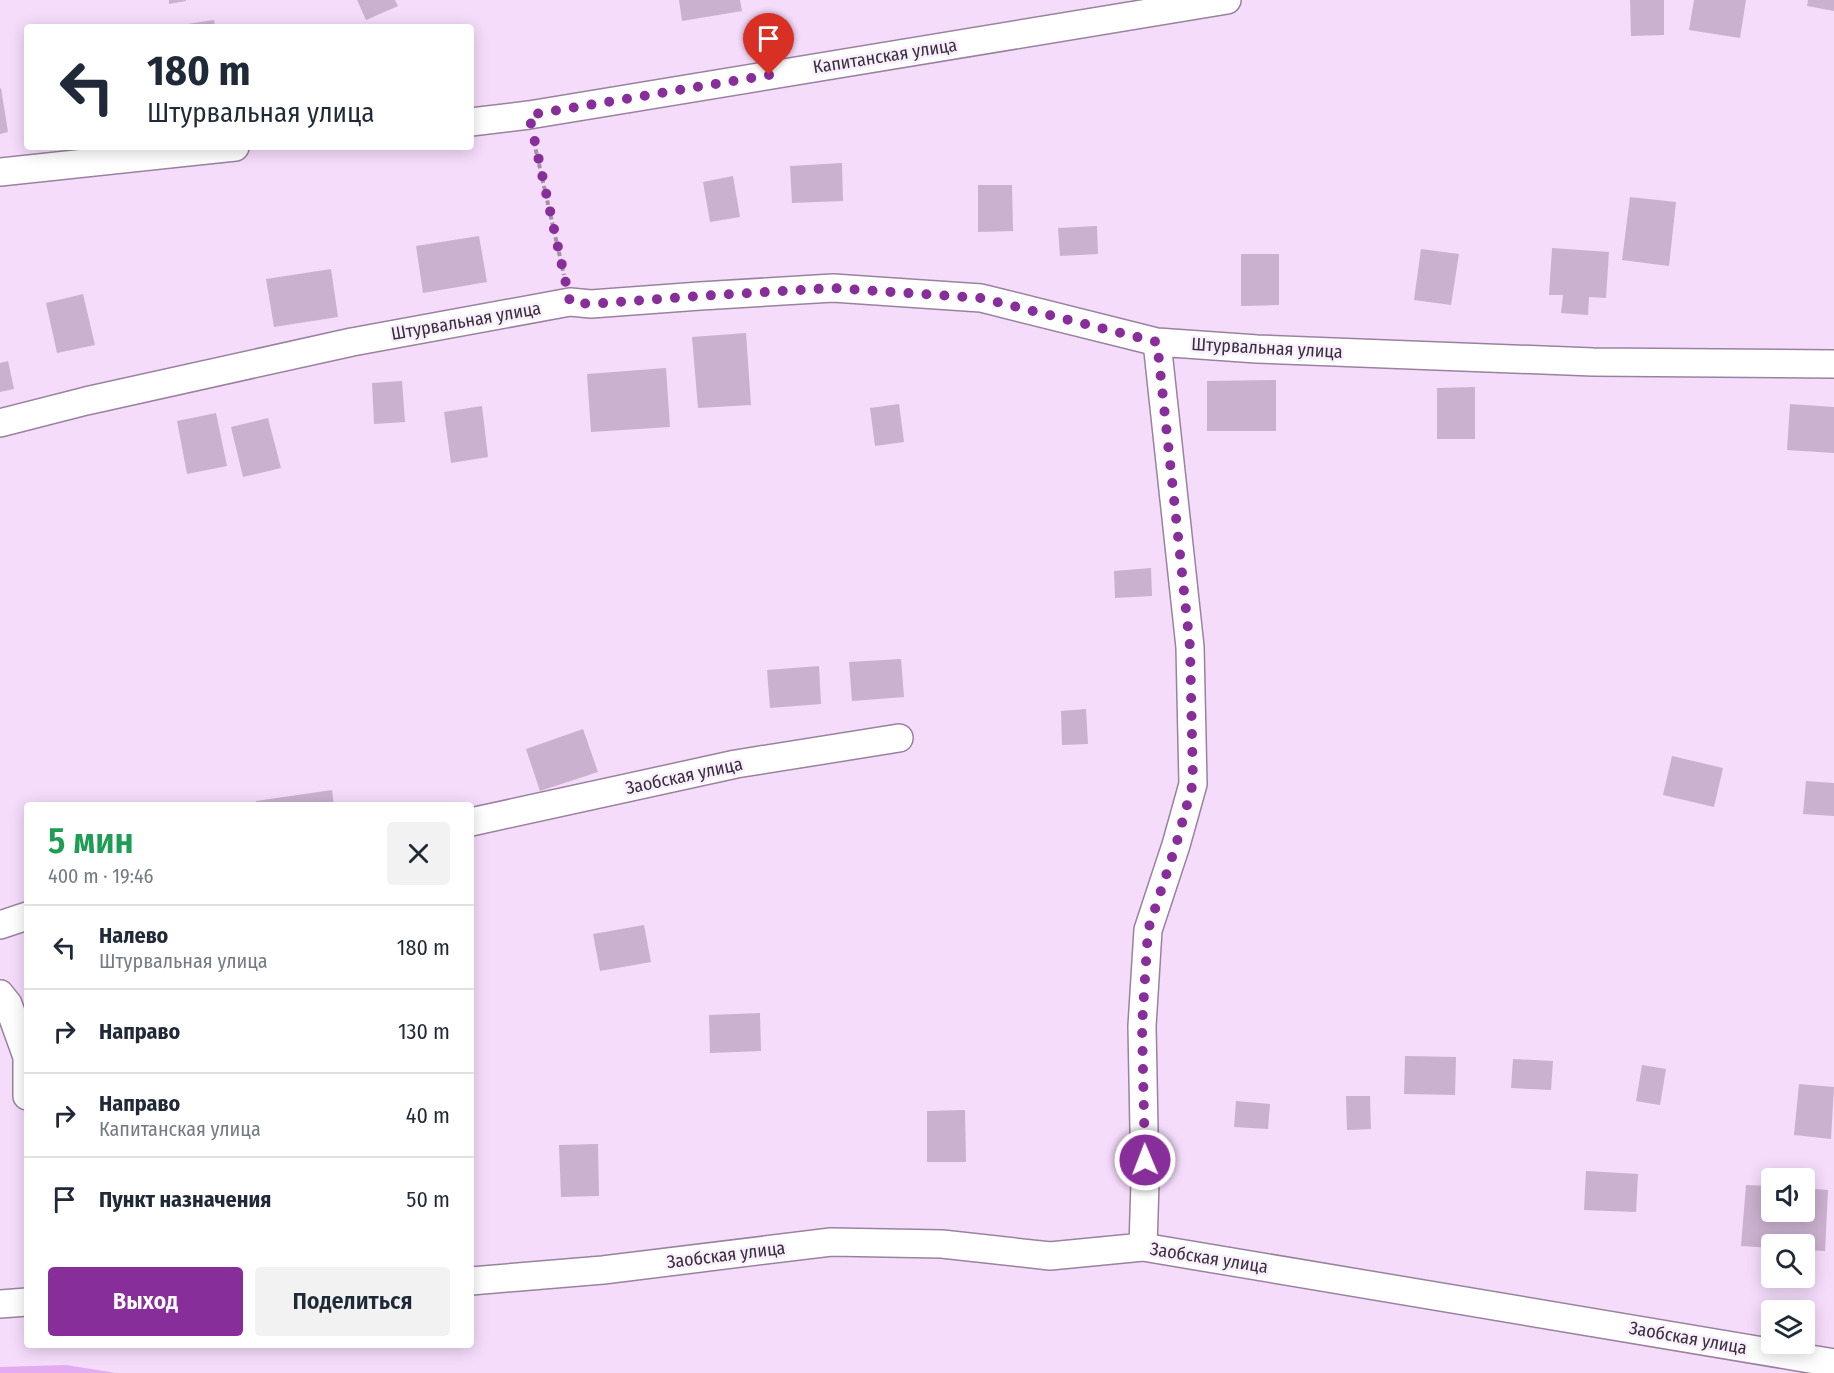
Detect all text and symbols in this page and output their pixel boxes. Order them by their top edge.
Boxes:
pin [743,13,794,75]
icon: arrive [752,22,785,55]
street label: Капитанская улица [811,34,959,78]
text: 180 m [147,46,251,96]
icon: left [48,48,126,126]
text: Штурвальная улица [147,97,375,129]
street label: Штурвальная улица [389,297,543,345]
street label: Штурвальная улица [1191,333,1343,363]
street label: Заобская улица [623,753,745,799]
text: 5 мин [48,819,134,863]
button: close [387,822,450,885]
text: 400 m · 19:46 [48,864,154,888]
text: Налево [99,922,168,949]
icon: left [48,931,81,964]
text: 180 m [397,934,450,961]
text: Штурвальная улица [99,949,268,973]
icon: right [48,1015,81,1048]
text: Направо [99,1018,180,1045]
text: 130 m [398,1018,450,1045]
text: Направо [99,1090,180,1117]
icon: right [48,1099,81,1132]
text: 40 m [406,1102,450,1129]
text: Капитанская улица [99,1117,261,1141]
position arrow [1113,1128,1177,1192]
map controls [1761,1168,1815,1354]
button: sound [1761,1168,1815,1222]
icon: arrive [48,1183,81,1216]
text: Пункт назначения [99,1186,271,1213]
text: 50 m [406,1186,450,1213]
button: search [1761,1234,1815,1288]
street label: Заобская улица [666,1237,787,1273]
street label: Заобская улица [1148,1238,1270,1278]
button: Выход [48,1267,243,1336]
button: Поделиться [255,1267,450,1336]
button: layers [1761,1300,1815,1354]
street label: Заобская улица [1627,1317,1749,1359]

